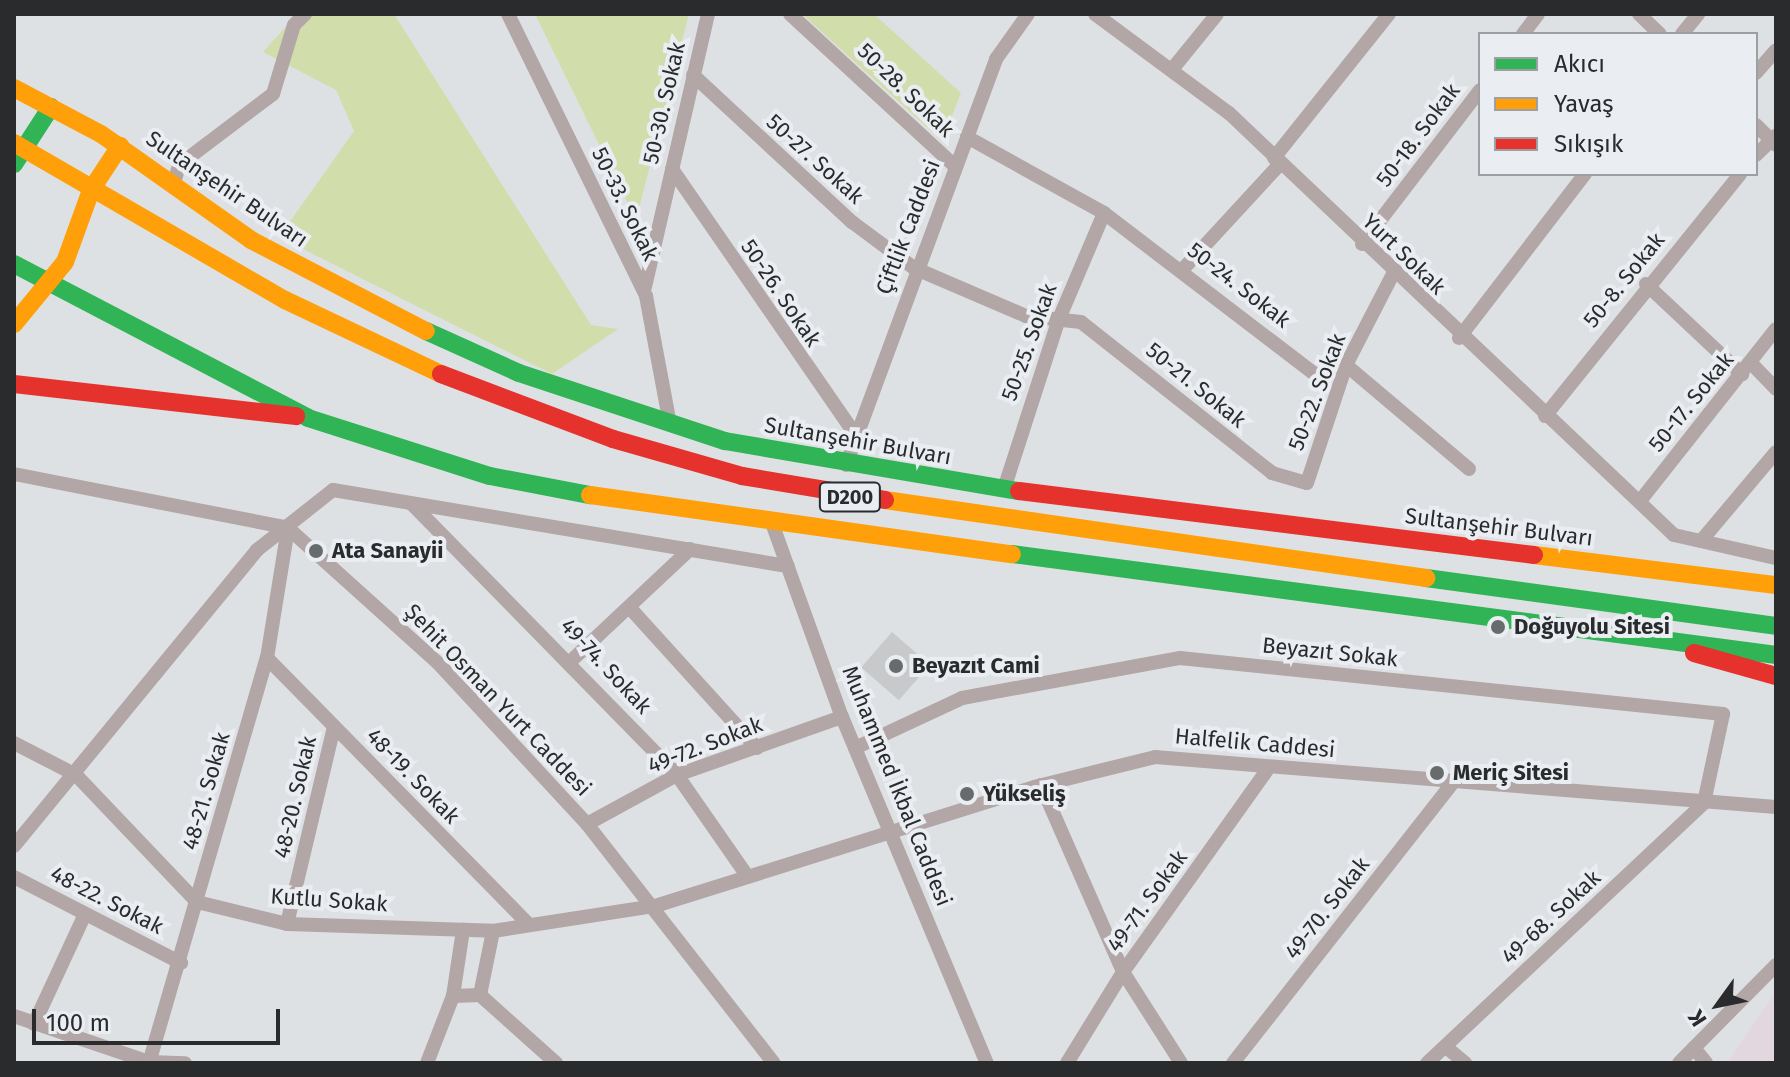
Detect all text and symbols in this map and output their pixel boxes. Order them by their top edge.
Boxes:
legend [1478,32,1758,176]
street label: 50-28. Sokak [852,37,960,143]
street label: 50-30. Sokak [637,40,691,166]
text: Akıcı [1554,50,1605,78]
street label: 50-18. Sokak [1371,78,1465,192]
text: Yavaş [1554,90,1613,118]
street label: 50-27. Sokak [761,109,869,209]
street label: Sultanşehir Bulvarı [141,125,313,253]
text: Sıkışık [1554,130,1623,158]
street label: 50-33. Sokak [586,143,664,265]
street label: Çiftlik Caddesi [870,156,946,298]
street label: Yurt Sokak [1357,208,1451,300]
street label: 50-8. Sokak [1578,227,1670,333]
street label: 50-26. Sokak [736,234,826,352]
street label: 50-24. Sokak [1182,237,1296,333]
street label: 50-25. Sokak [996,280,1062,404]
street label: 50-22. Sokak [1283,330,1351,454]
street label: 50-21. Sokak [1141,337,1251,433]
street label: 50-17. Sokak [1643,347,1739,457]
street label: Sultanşehir Bulvarı [763,412,953,470]
road number: D200 [818,481,882,513]
street label: Sultanşehir Bulvarı [1404,502,1594,552]
place label: Ata Sanayii [332,538,443,564]
marker: Ata Sanayii [307,542,325,560]
street label: Şehit Osman Yurt Caddesi [399,598,597,802]
street label: 49-74. Sokak [555,613,657,719]
place label: Doğuyolu Sitesi [1514,614,1670,640]
marker: Doğuyolu Sitesi [1489,618,1507,636]
street label: Beyazıt Sokak [1261,632,1399,672]
place label: Beyazıt Cami [912,653,1040,679]
marker: Beyazıt Cami [887,657,905,675]
street label: Muhammed İkbal Caddesi [837,662,957,910]
street label: 49-72. Sokak [644,711,766,779]
street label: 48-19. Sokak [361,723,465,829]
street label: Halfelik Caddesi [1174,723,1336,763]
street label: 48-21. Sokak [177,729,235,853]
street label: 48-20. Sokak [268,733,322,861]
place label: Meriç Sitesi [1453,760,1569,786]
marker: Meriç Sitesi [1428,764,1446,782]
place label: Yükseliş [983,781,1066,807]
marker: Yükseliş [958,785,976,803]
street label: 49-71. Sokak [1101,845,1193,957]
street label: 49-70. Sokak [1279,852,1375,964]
street label: 48-22. Sokak [46,860,168,940]
street label: 49-68. Sokak [1496,865,1606,969]
street label: Kutlu Sokak [270,883,388,917]
north arrow [1678,965,1758,1045]
scale bar [36,993,284,1043]
text: K [1682,1005,1713,1032]
text: 100 m [46,1009,110,1037]

